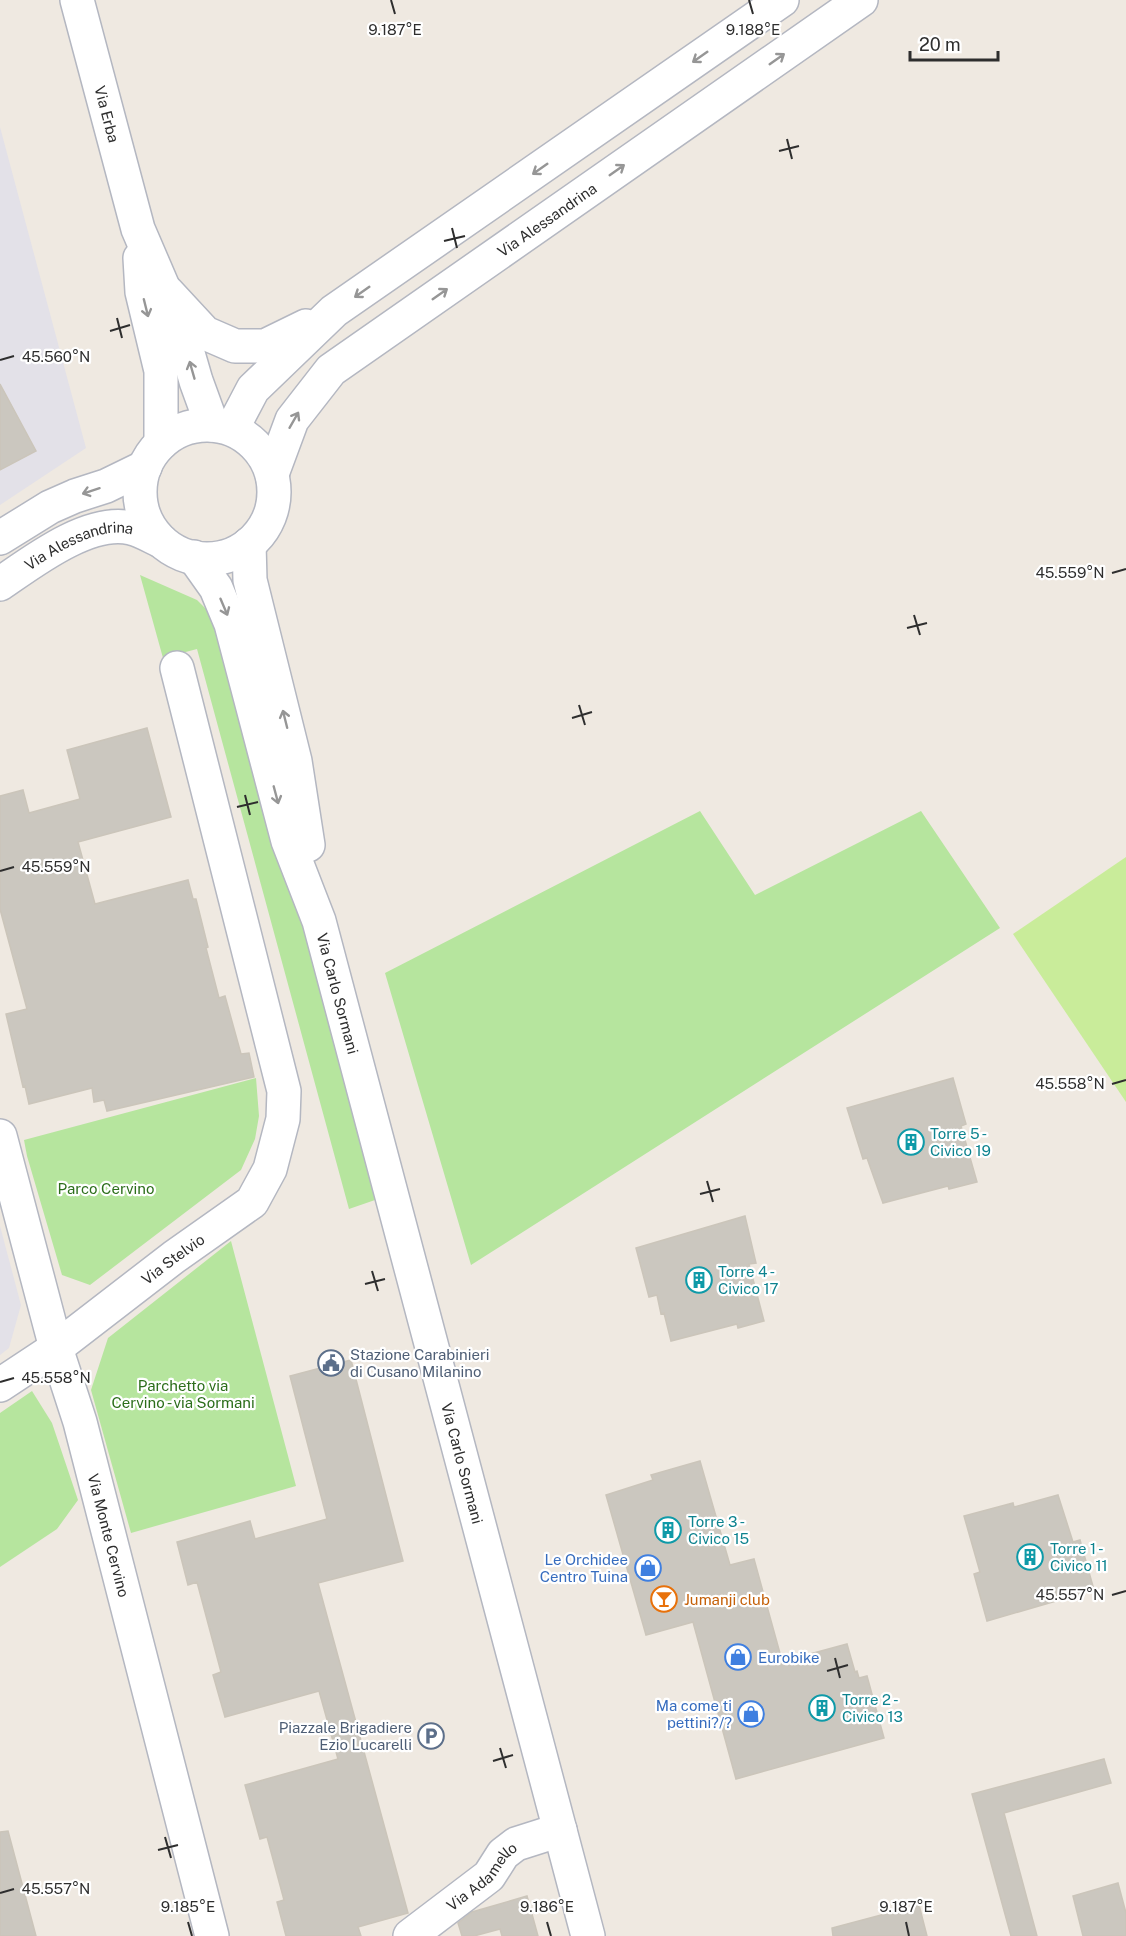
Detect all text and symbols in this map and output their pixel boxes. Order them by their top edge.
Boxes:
text: 9.187°E [368,21,422,38]
text: 9.188°E [726,21,780,38]
scale bar [910,24,998,62]
text: 20 m [919,34,961,55]
one-way arrow [692,51,708,63]
one-way arrow [768,53,784,65]
street label: Via Erba [92,84,123,144]
one-way arrow [532,163,548,175]
one-way arrow [608,164,624,176]
street label: Via Alessandrina [494,179,599,260]
one-way arrow [355,286,371,298]
one-way arrow [431,288,447,300]
one-way arrow [140,298,152,317]
text: 45.560°N [22,348,90,365]
one-way arrow [186,361,197,380]
one-way arrow [288,412,300,429]
one-way arrow [82,486,101,497]
street label: Via Alessandrina [21,518,135,573]
text: 45.559°N [1035,564,1105,581]
one-way arrow [219,598,230,616]
one-way arrow [278,710,290,729]
one-way arrow [271,785,282,804]
text: 45.559°N [21,858,91,875]
street label: Via Carlo Sormani [314,931,362,1056]
text: 45.558°N [1035,1075,1105,1092]
place label: Torre 5 - Civico 19 [930,1125,991,1159]
building icon: Torre 5 - Civico 19 [896,1127,926,1157]
park label: Parco Cervino [58,1180,154,1197]
street label: Via Stelvio [138,1230,207,1288]
place label: Torre 4 - Civico 17 [718,1263,779,1297]
building icon: Torre 4 - Civico 17 [684,1265,714,1295]
place label: Stazione Carabinieri di Cusano Milanino [350,1346,490,1380]
public building icon: Stazione Carabinieri di Cusano Milanino [316,1348,346,1378]
text: 45.558°N [21,1369,91,1386]
park label: Parchetto via Cervino - via Sormani [111,1377,255,1411]
street label: Via Carlo Sormani [439,1401,487,1525]
street label: Via Monte Cervino [85,1472,133,1599]
place label: Torre 3 - Civico 15 [688,1513,749,1547]
building icon: Torre 3 - Civico 15 [653,1515,683,1545]
place label: Torre 1 - Civico 11 [1050,1540,1108,1574]
building icon: Torre 1 - Civico 11 [1015,1542,1045,1572]
place label: Le Orchidee Centro Tuina [540,1551,628,1585]
shop icon: Le Orchidee Centro Tuina [633,1553,663,1583]
bar icon: Jumanji club [649,1584,679,1614]
text: 45.557°N [1036,1586,1104,1603]
place label: Jumanji club [684,1591,770,1608]
shop icon: Eurobike [723,1642,753,1672]
place label: Eurobike [758,1649,820,1666]
place label: Torre 2 - Civico 13 [842,1691,903,1725]
building icon: Torre 2 - Civico 13 [807,1693,837,1723]
place label: Ma come ti pettini?/? [656,1697,732,1731]
shop icon: Ma come ti pettini?/? [736,1699,766,1729]
place label: Piazzale Brigadiere Ezio Lucarelli [279,1719,412,1753]
parking icon: Piazzale Brigadiere Ezio Lucarelli [416,1721,446,1751]
street label: Via Adamello [443,1838,520,1914]
text: 45.557°N [22,1880,90,1897]
text: 9.185°E [161,1898,215,1915]
text: 9.186°E [520,1898,574,1915]
text: 9.187°E [879,1898,933,1915]

